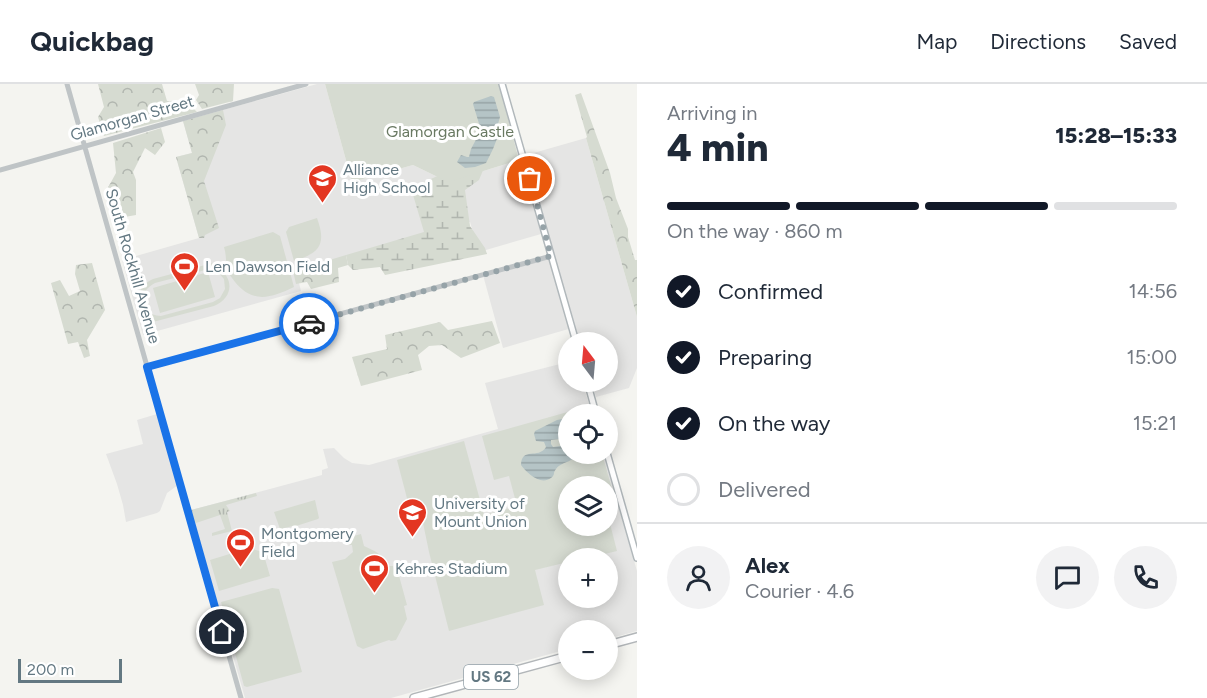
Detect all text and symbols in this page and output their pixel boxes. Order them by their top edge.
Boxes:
text: Quickbag [30,24,154,58]
text: Map [916,29,957,54]
text: Directions [990,29,1086,54]
text: Saved [1119,29,1177,54]
street label: Glamorgan Street [68,91,196,145]
text: Arriving in [667,101,757,125]
park label: Glamorgan Castle [386,122,514,141]
text: 15:28–15:33 [1055,122,1177,149]
text: 4 min [667,124,769,171]
pin [504,153,555,204]
place label: Alliance High School [343,160,431,197]
school or university icon: Alliance High School [306,162,338,204]
icon: bag [513,162,546,195]
street label: South Rockhill Avenue [102,186,164,346]
text: On the way · 860 m [667,219,843,243]
sports icon: Len Dawson Field [168,250,200,292]
place label: Len Dawson Field [205,257,330,276]
icon: check [667,275,700,308]
text: Confirmed [718,278,823,305]
text: 14:56 [1128,279,1177,303]
courier [279,293,339,353]
icon: car [293,307,326,340]
north arrow [558,332,618,392]
map controls [558,332,618,680]
icon: check [667,341,700,374]
text: Preparing [718,344,812,371]
text: 15:00 [1127,345,1177,369]
button: locate [558,404,618,464]
icon: check [667,407,700,440]
text: On the way [718,410,830,437]
text: 15:21 [1133,411,1177,435]
button: layers [558,476,618,536]
text: Delivered [718,476,811,503]
place label: University of Mount Union [434,494,527,531]
school or university icon: University of Mount Union [397,496,429,538]
place label: Montgomery Field [261,524,354,561]
sports icon: Montgomery Field [224,526,256,568]
button: person [667,546,730,609]
button: chat [1036,546,1099,609]
button: phone [1114,546,1177,609]
button: + [558,548,618,608]
sports icon: Kehres Stadium [358,552,390,594]
text: Alex [745,552,790,579]
place label: Kehres Stadium [395,559,507,578]
text: Courier · 4.6 [745,579,854,603]
pin [196,606,247,657]
icon: home [205,615,238,648]
button: − [558,620,618,680]
scale bar [18,656,122,684]
text: 200 m [27,660,74,679]
road number: US 62 [464,665,518,689]

